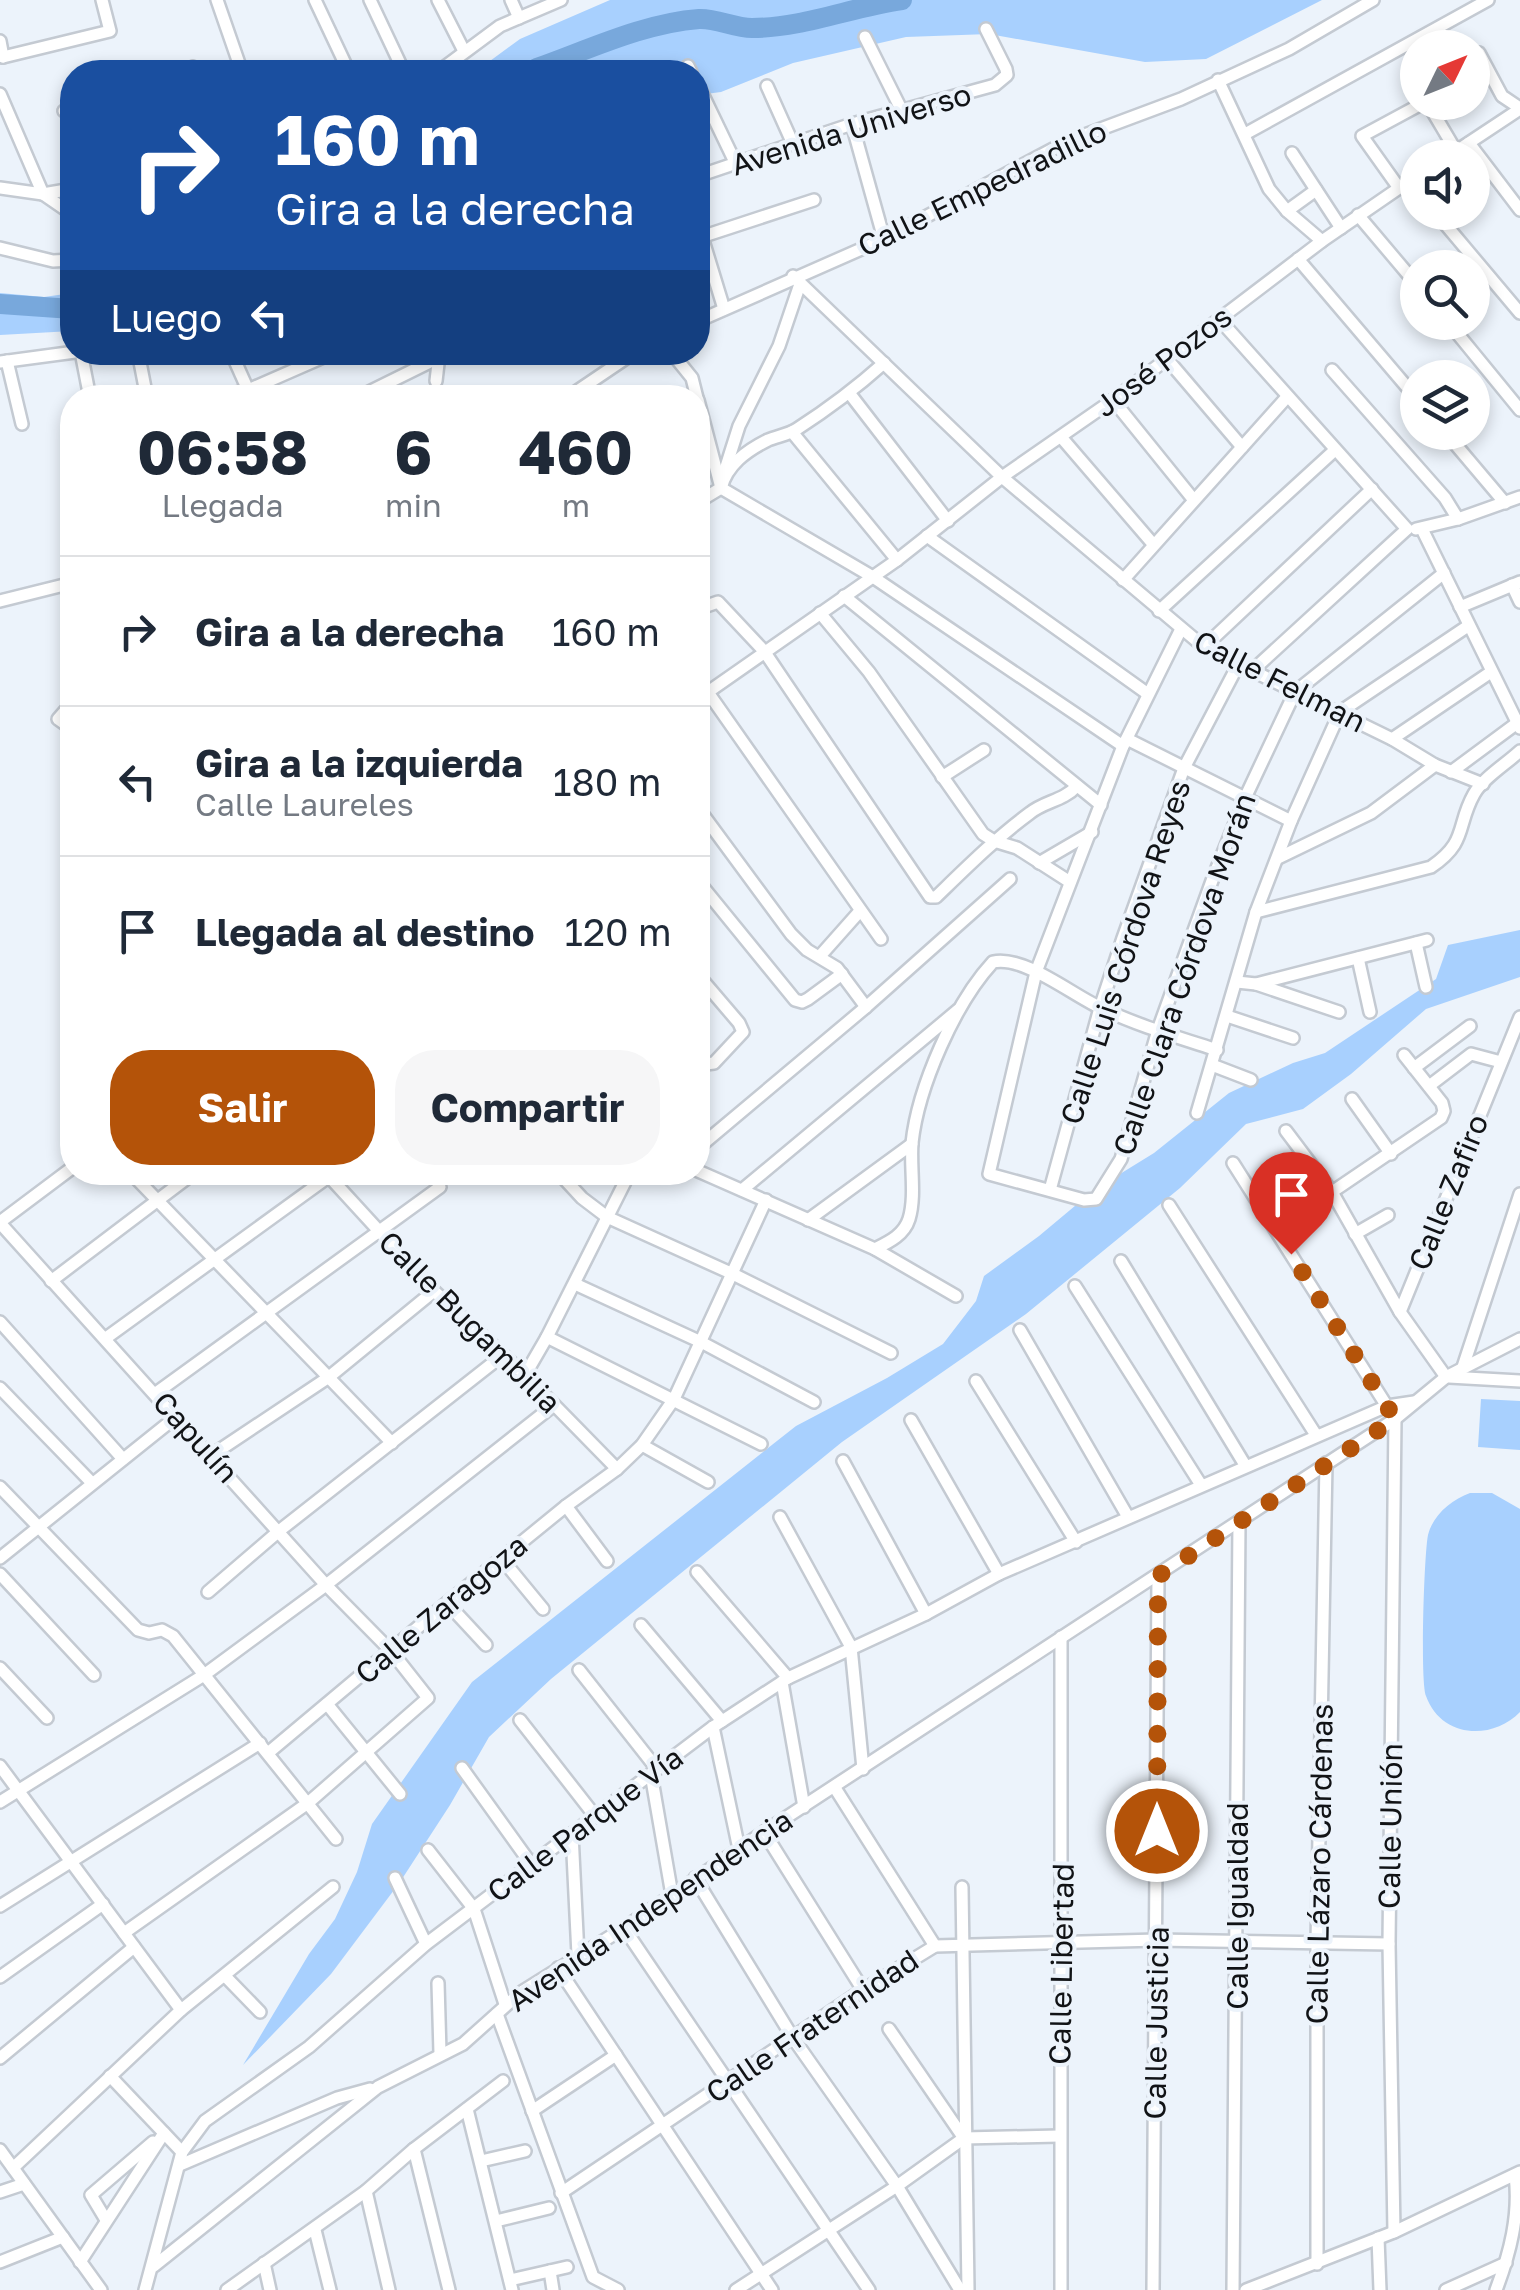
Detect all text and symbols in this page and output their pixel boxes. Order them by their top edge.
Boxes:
north arrow [1400,30,1490,120]
map controls [1400,30,1490,450]
street label: Avenida Universo [727,75,975,183]
text: 160 m [275,96,480,180]
icon: right [110,100,240,230]
street label: Calle Empedradillo [852,112,1112,264]
button: sound [1400,140,1490,230]
text: Gira a la derecha [275,181,635,235]
button: search [1400,250,1490,340]
icon: left [242,290,297,345]
text: Luego [110,295,222,340]
street label: José Pozos [1087,298,1239,424]
button: layers [1400,360,1490,450]
text: 06:58 [137,415,308,487]
text: 6 [394,415,432,487]
text: 460 [519,415,633,487]
text: Llegada [162,486,283,524]
text: min [385,486,442,524]
text: m [562,486,590,524]
icon: right [110,604,165,659]
text: Gira a la derecha [195,609,504,654]
text: 160 m [552,609,660,654]
street label: Calle Felman [1188,622,1372,740]
text: Gira a la izquierda [195,740,523,785]
icon: left [110,754,165,809]
text: 180 m [553,759,661,804]
street label: Calle Luis Córdova Reyes [1052,775,1198,1129]
text: Calle Laureles [195,785,414,823]
street label: Calle Clara Córdova Morán [1105,788,1263,1160]
icon: arrive [110,904,165,959]
text: Llegada al destino [195,909,535,954]
text: 120 m [565,909,672,954]
button: Salir [110,1050,375,1165]
button: Compartir [395,1050,660,1165]
street label: Calle Zafiro [1400,1109,1496,1275]
pin [1249,1152,1334,1255]
icon: arrive [1264,1167,1319,1222]
street label: Calle Bugambilia [372,1224,568,1420]
street label: Capulín [146,1384,246,1490]
street label: Calle Zaragoza [348,1527,534,1691]
street label: Calle Lázaro Cárdenas [1298,1703,1340,2025]
street label: Calle Parque Vía [480,1739,690,1909]
street label: Calle Unión [1371,1743,1409,1909]
position arrow [1105,1779,1209,1883]
street label: Avenida Independencia [501,1801,799,2019]
street label: Calle Igualdad [1219,1802,1255,2010]
street label: Calle Libertad [1041,1863,1081,2065]
street label: Calle Justicia [1136,1926,1176,2120]
street label: Calle Fraternidad [699,1942,925,2110]

